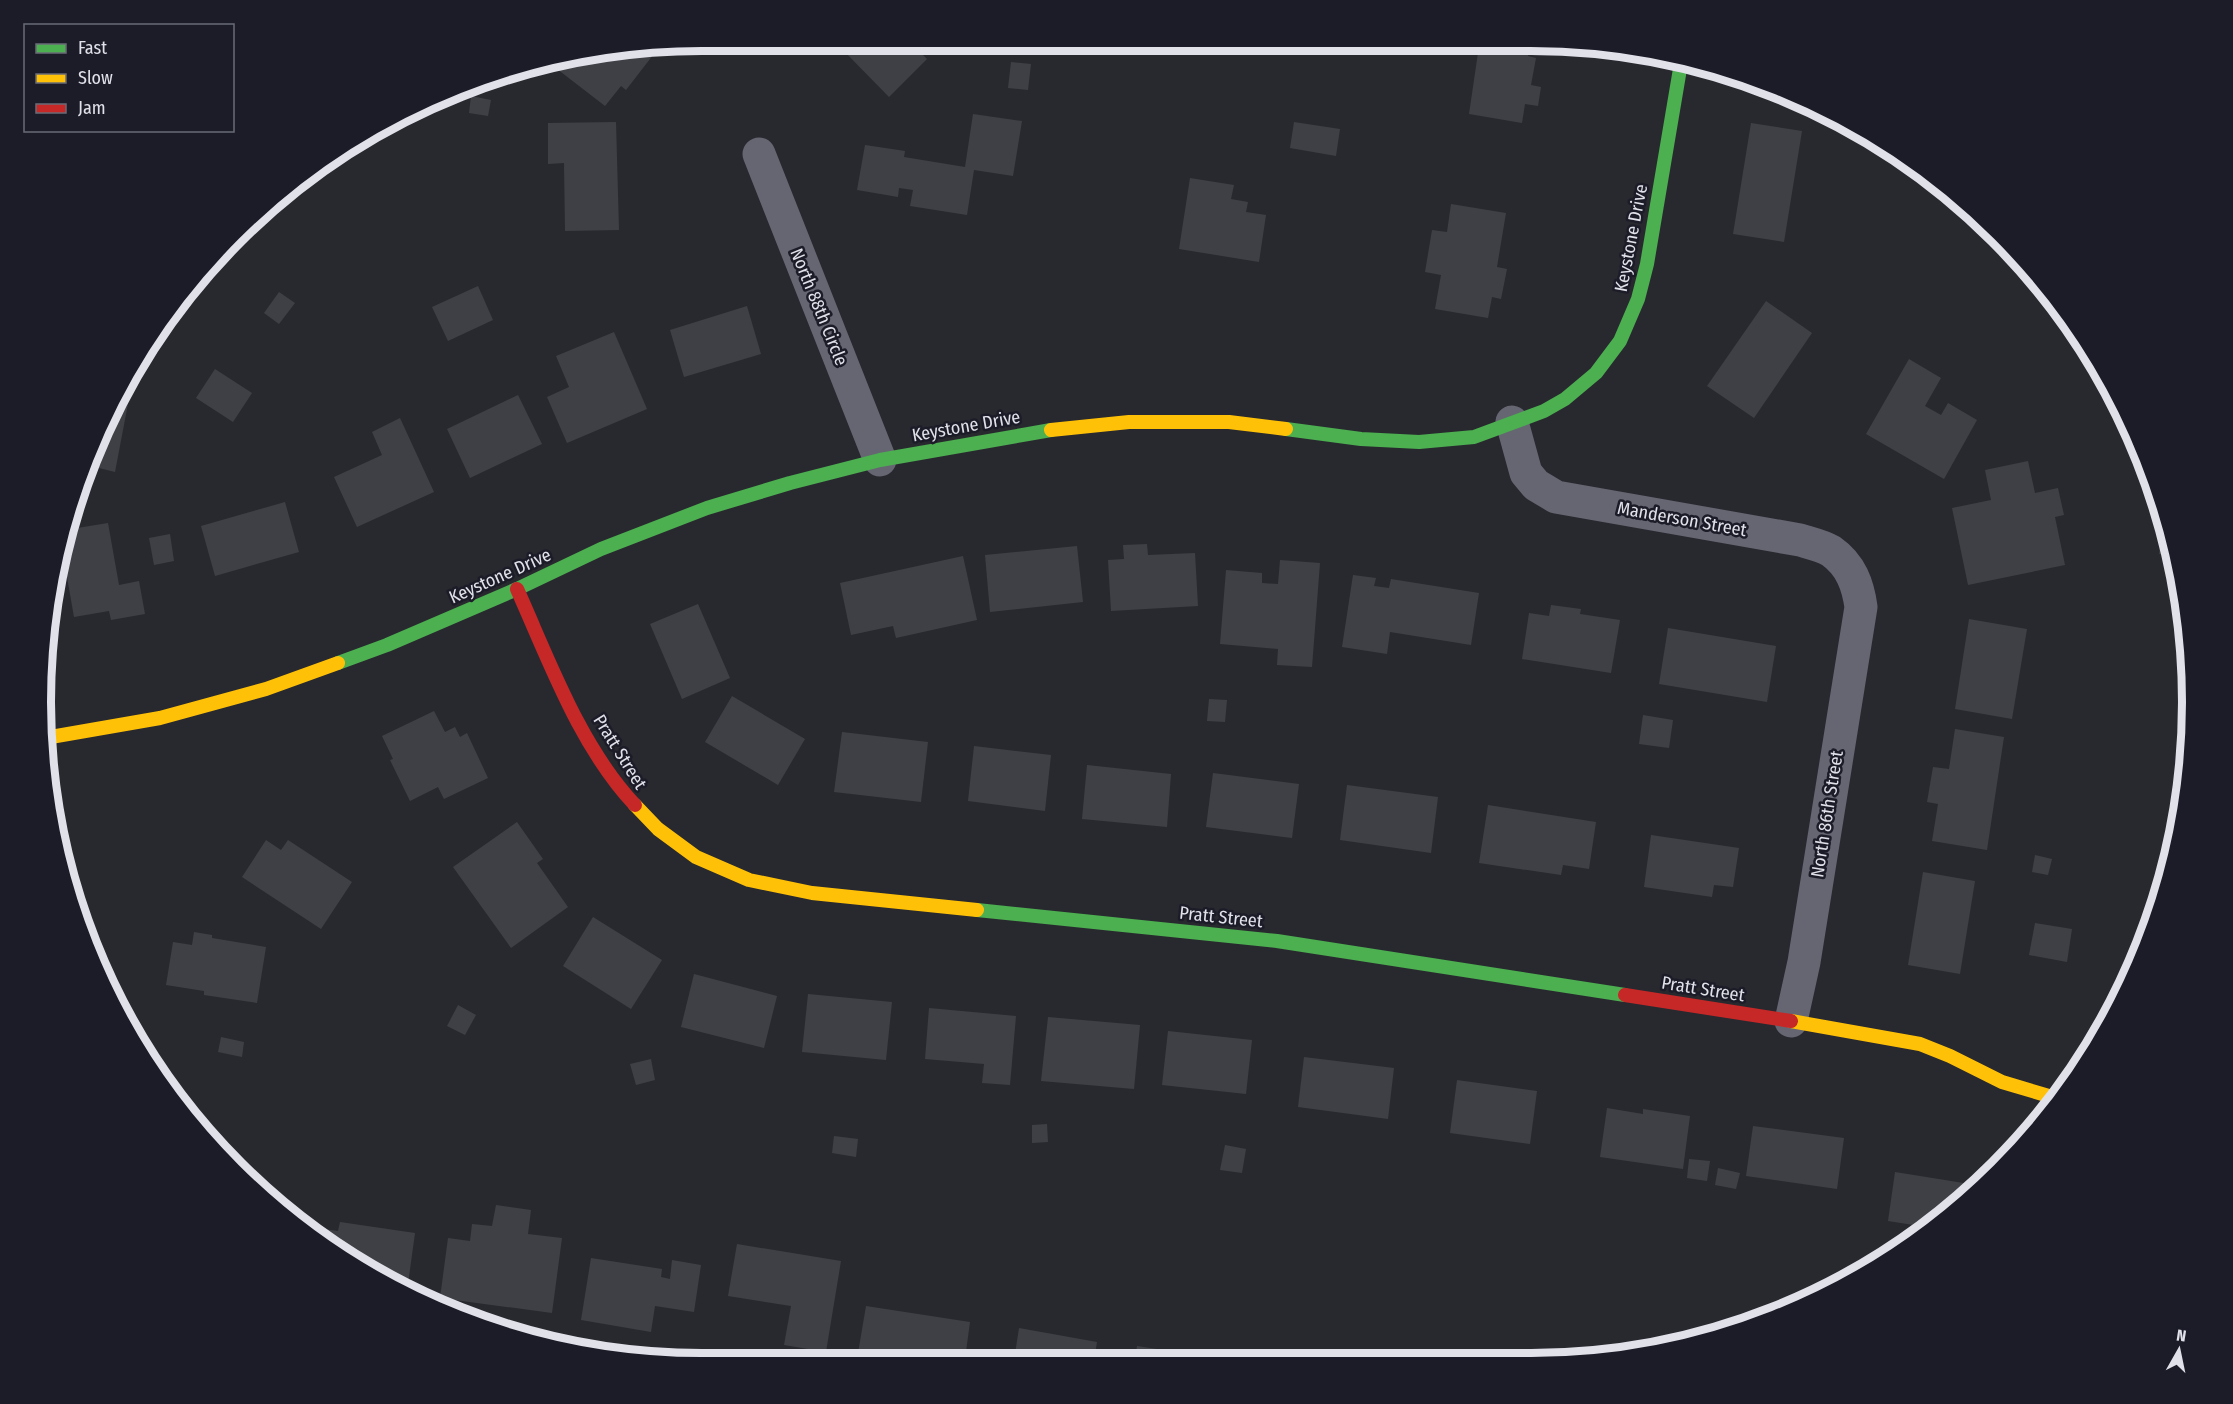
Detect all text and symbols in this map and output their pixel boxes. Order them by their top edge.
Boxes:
legend [24,24,234,132]
text: Fast [78,37,107,59]
text: Slow [78,67,113,89]
text: Jam [78,97,106,119]
street label: Keystone Drive [1610,182,1652,294]
street label: North 88th Circle [785,245,853,369]
street label: Keystone Drive [910,406,1022,446]
street label: Manderson Street [1616,497,1748,541]
street label: Keystone Drive [446,544,555,608]
street label: Pratt Street [588,711,652,793]
street label: North 86th Street [1806,749,1848,879]
street label: Pratt Street [1178,902,1264,932]
street label: Pratt Street [1660,972,1746,1006]
north arrow [2149,1320,2209,1380]
text: N [2175,1326,2187,1346]

